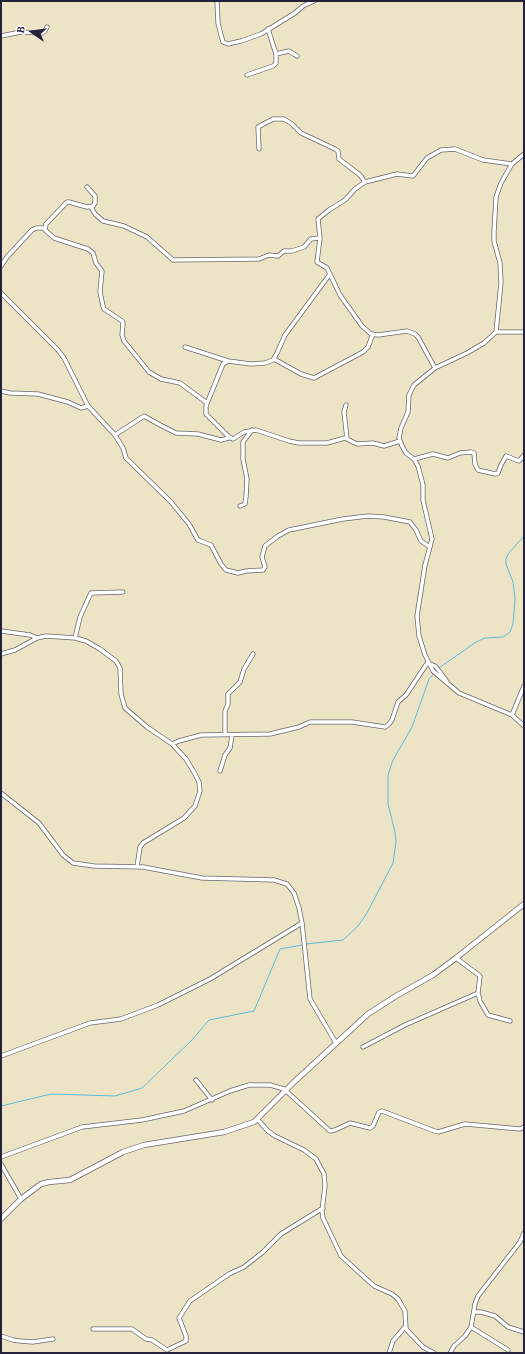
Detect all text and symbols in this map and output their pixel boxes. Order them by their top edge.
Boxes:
north arrow [12,12,52,52]
text: B [12,24,29,34]

